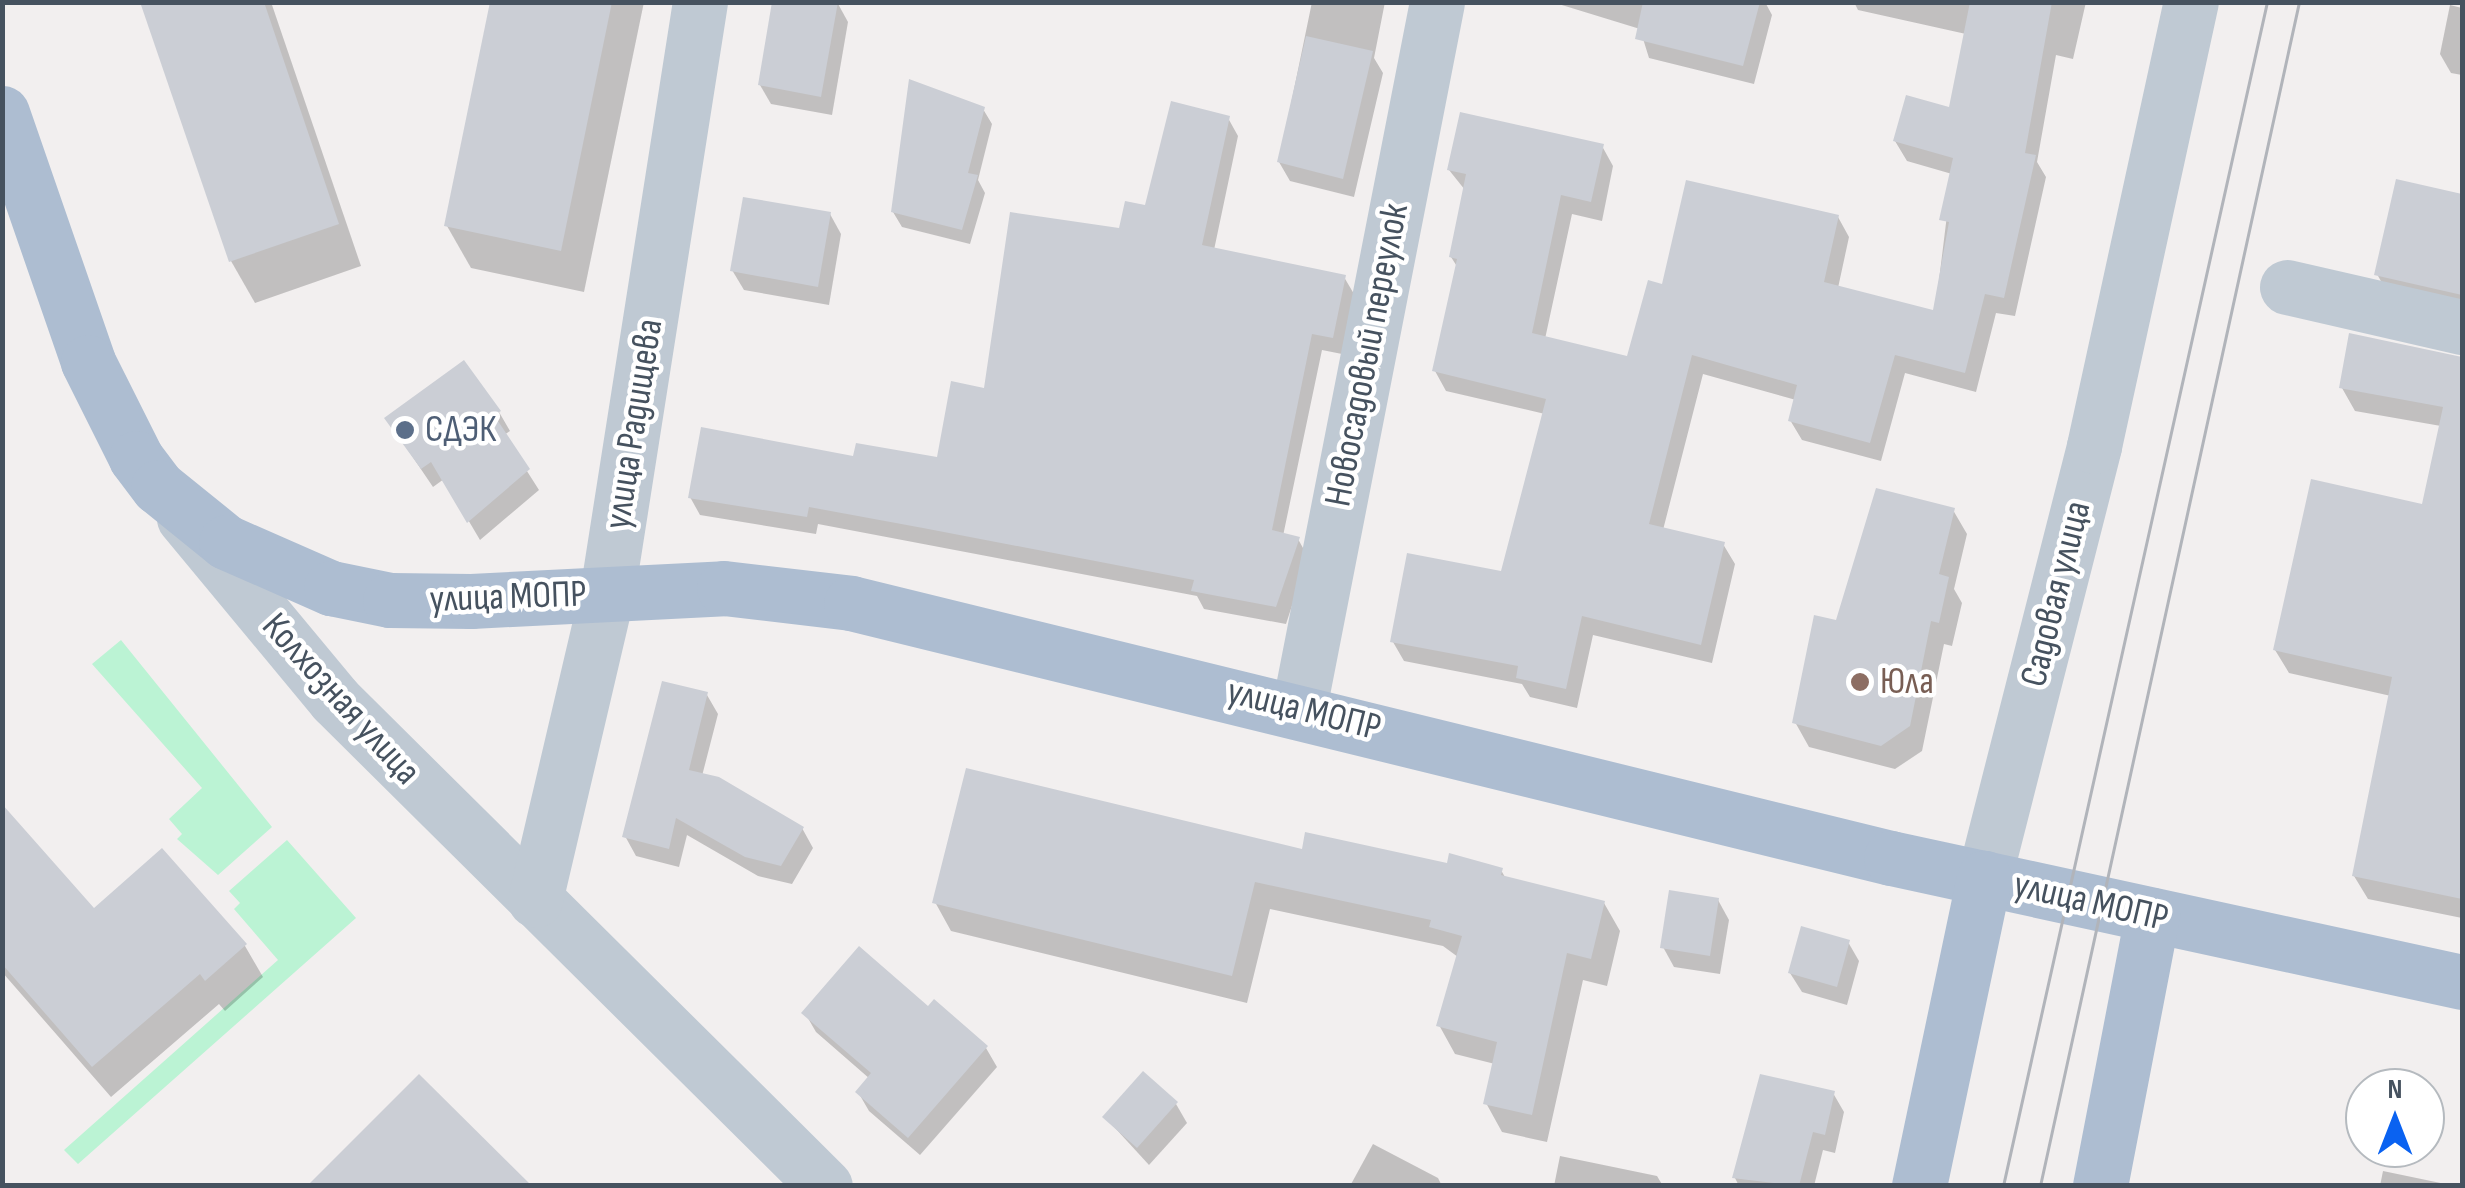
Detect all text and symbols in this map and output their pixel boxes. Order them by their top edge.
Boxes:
street label: Новосадовый переулок [1315,200,1419,510]
street label: улица Радищева [595,316,673,532]
place label: СДЭК [425,407,496,453]
marker: СДЭК [394,419,416,441]
street label: Садовая улица [2011,497,2101,691]
street label: улица МОПР [429,571,587,623]
street label: Колхозная улица [252,604,430,794]
place label: Юла [1880,659,1934,705]
street label: улица МОПР [1222,669,1386,751]
marker: Юла [1849,671,1871,693]
street label: улица МОПР [2009,862,2173,942]
north arrow [2345,1068,2445,1168]
text: N [2388,1073,2402,1106]

